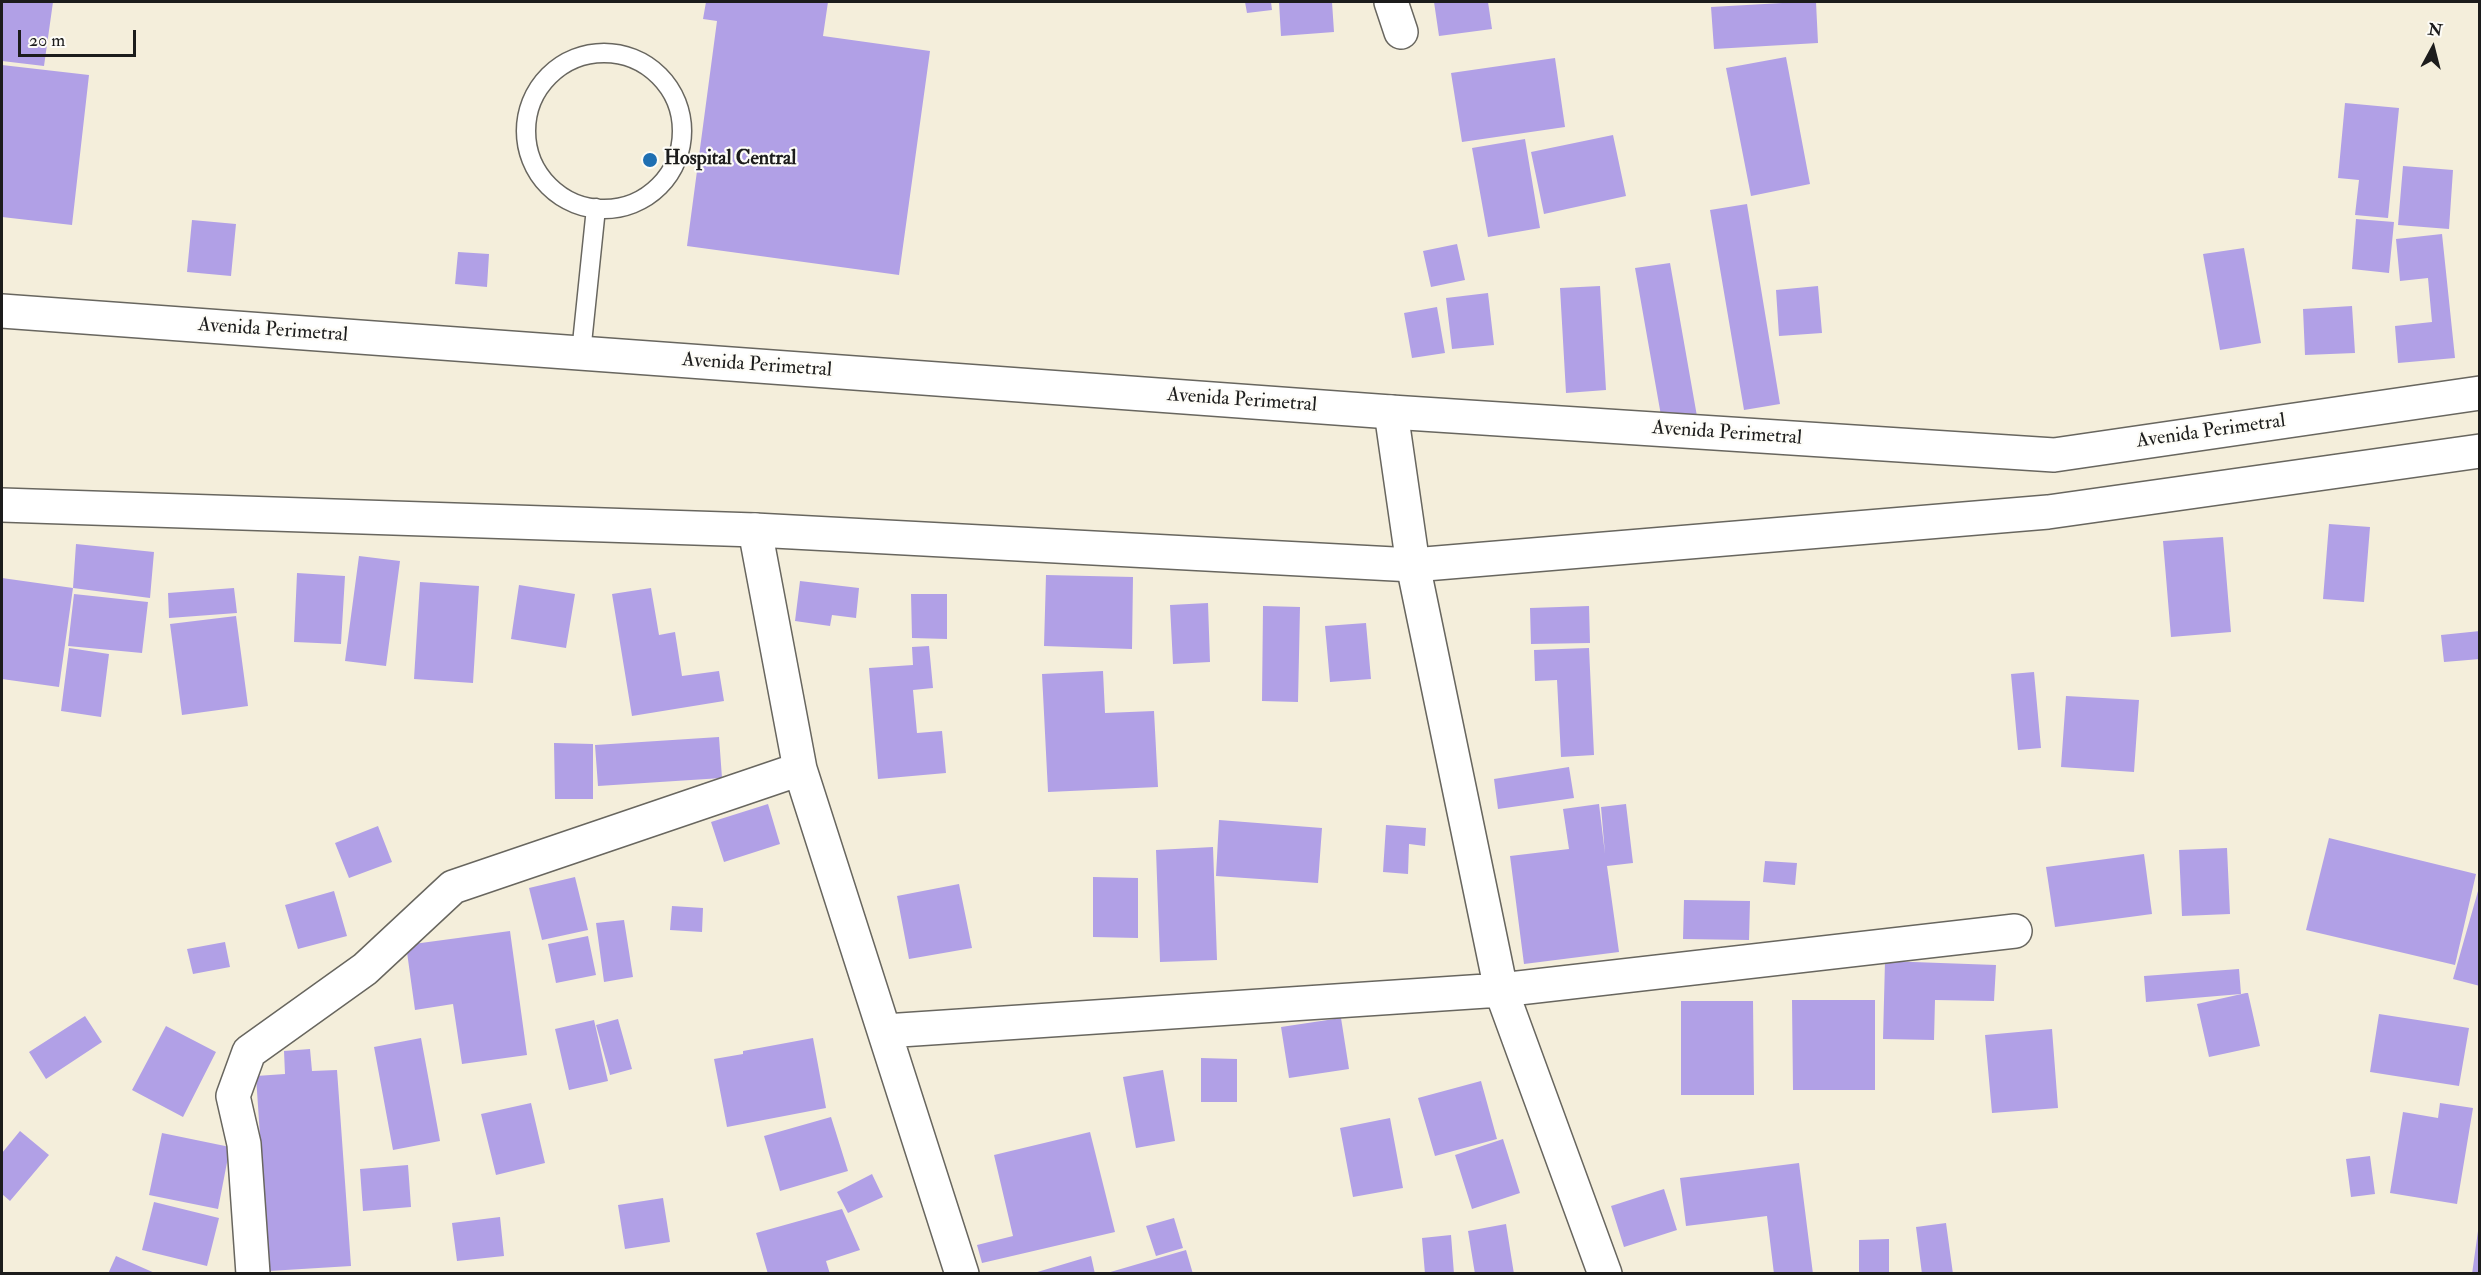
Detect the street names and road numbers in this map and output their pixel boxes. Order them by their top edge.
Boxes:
street label: Avenida Perimetral [197,314,349,348]
street label: Avenida Perimetral [681,349,833,383]
street label: Avenida Perimetral [1166,384,1318,418]
street label: Avenida Perimetral [2135,410,2287,454]
street label: Avenida Perimetral [1651,417,1803,451]

